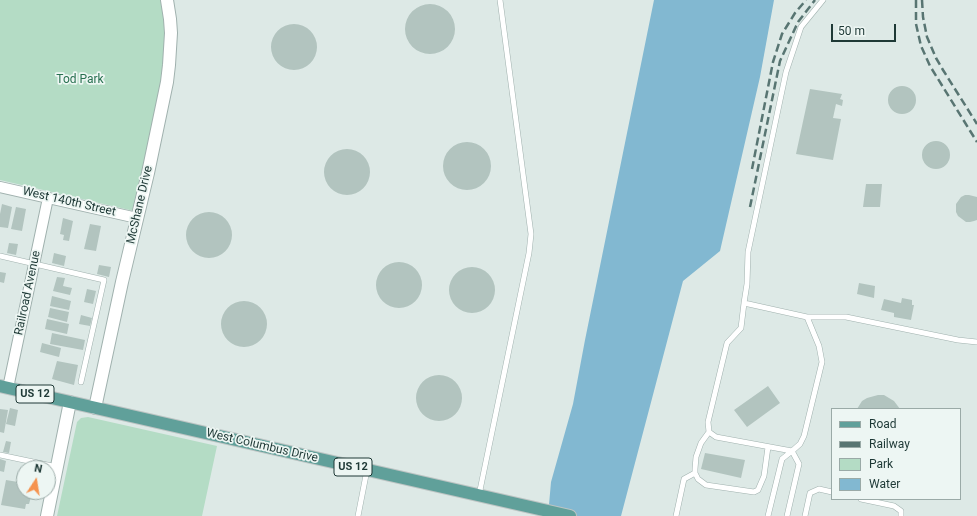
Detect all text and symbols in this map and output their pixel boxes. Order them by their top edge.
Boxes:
scale bar [833,16,898,42]
text: 50 m [838,24,865,38]
park label: Tod Park [56,73,104,87]
street label: McShane Drive [124,164,156,246]
street label: West 140th Street [21,184,117,220]
street label: Railroad Avenue [12,249,44,337]
road number: US 12 [16,385,54,403]
legend [831,408,961,500]
text: Road [869,417,897,431]
street label: West Columbus Drive [205,426,319,466]
text: Railway [869,437,910,451]
text: Park [869,457,893,471]
road number: US 12 [334,458,372,476]
north arrow [16,460,56,500]
text: N [33,462,44,476]
text: Water [869,477,900,491]

